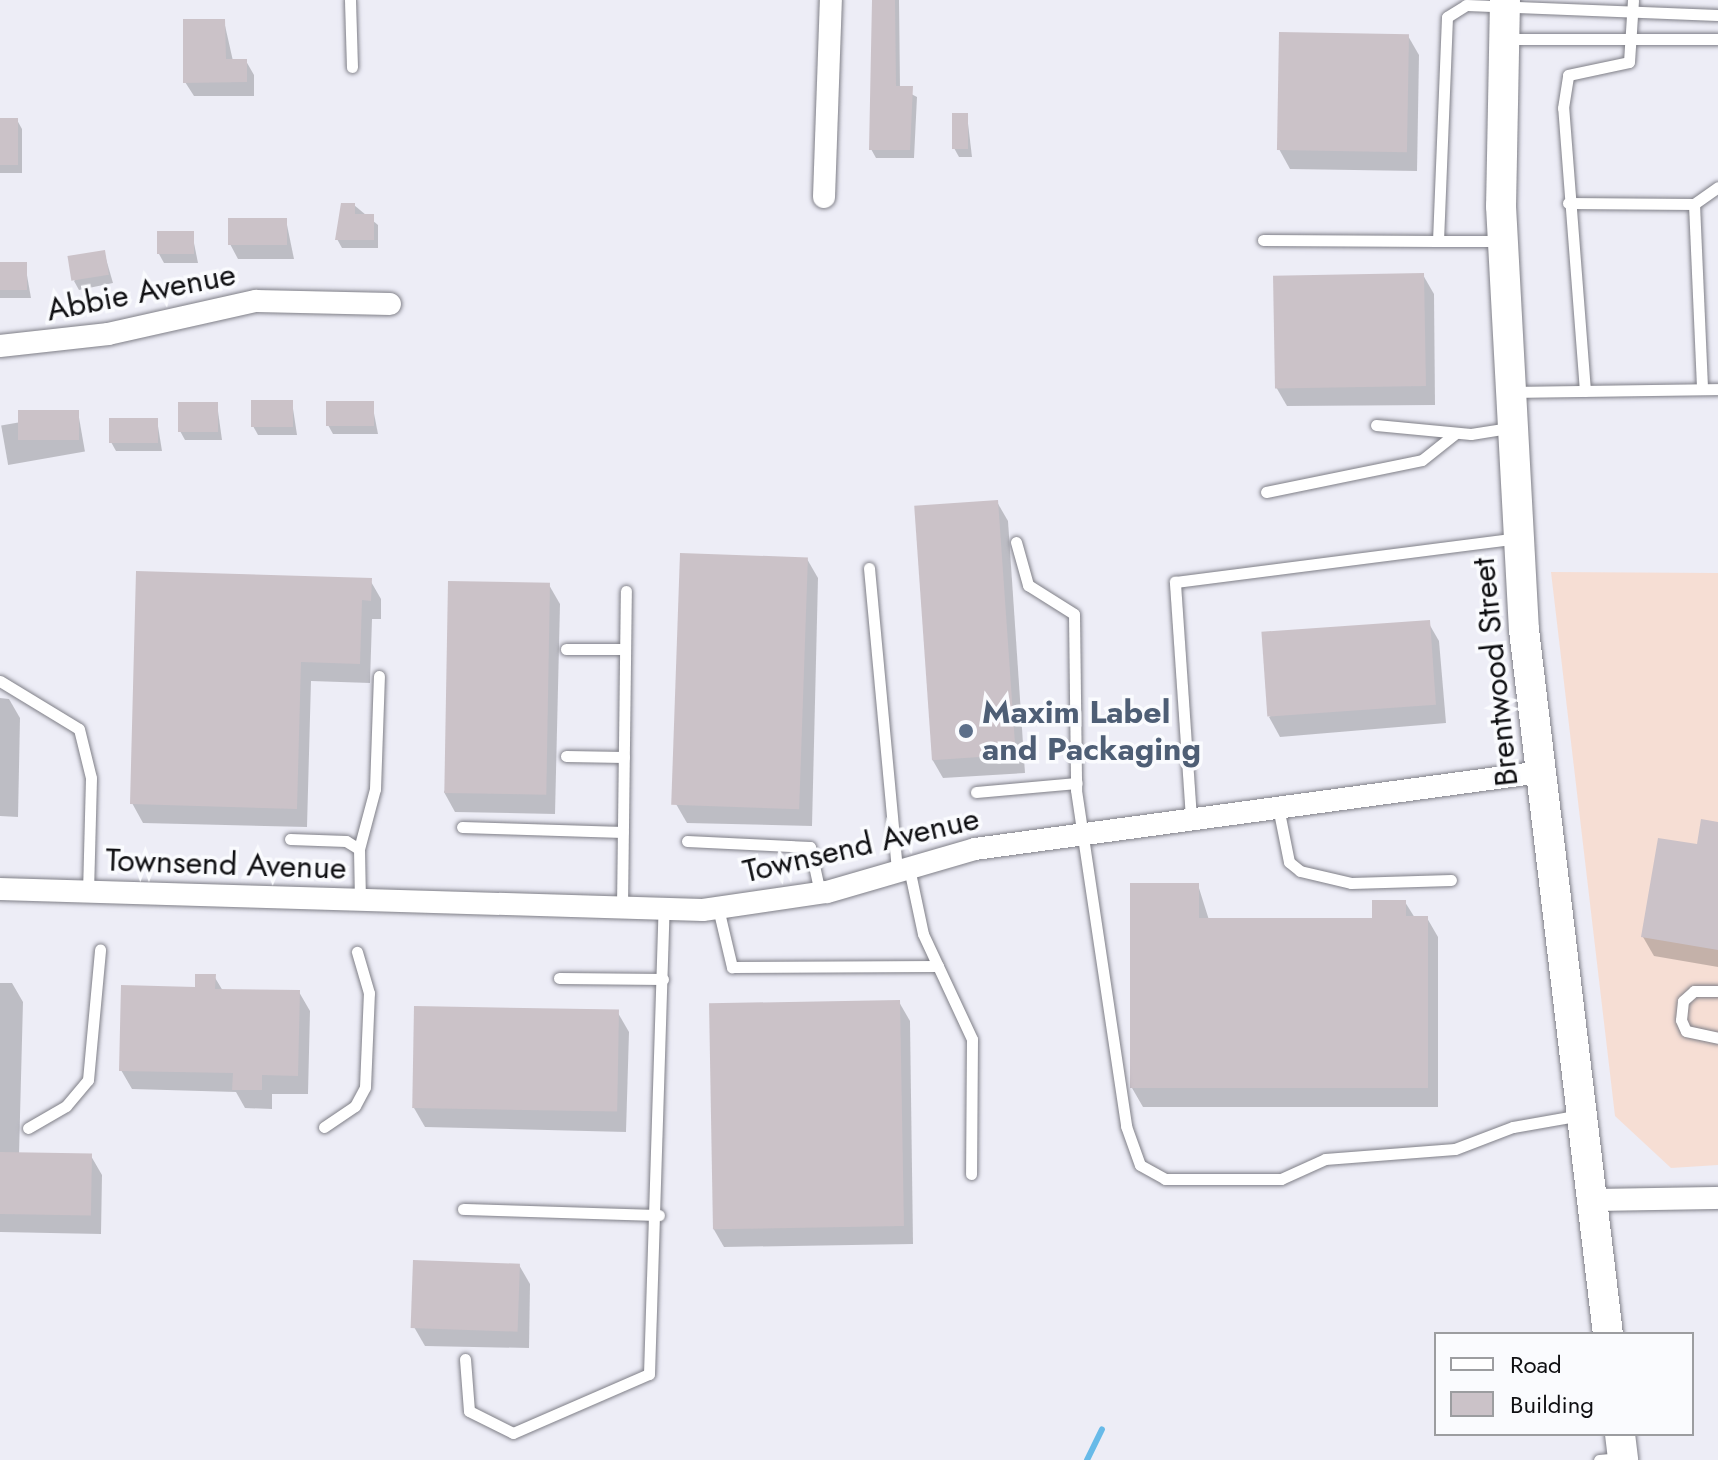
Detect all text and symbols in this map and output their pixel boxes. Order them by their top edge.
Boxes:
street label: Abbie Avenue [43,255,239,329]
street label: Brentwood Street [1464,556,1526,788]
place label: Maxim Label and Packaging [982,694,1201,769]
marker: Maxim Label and Packaging [957,722,975,740]
street label: Townsend Avenue [739,799,983,891]
street label: Townsend Avenue [105,841,347,887]
legend [1434,1332,1694,1436]
text: Road [1510,1347,1562,1382]
text: Building [1510,1387,1594,1422]

